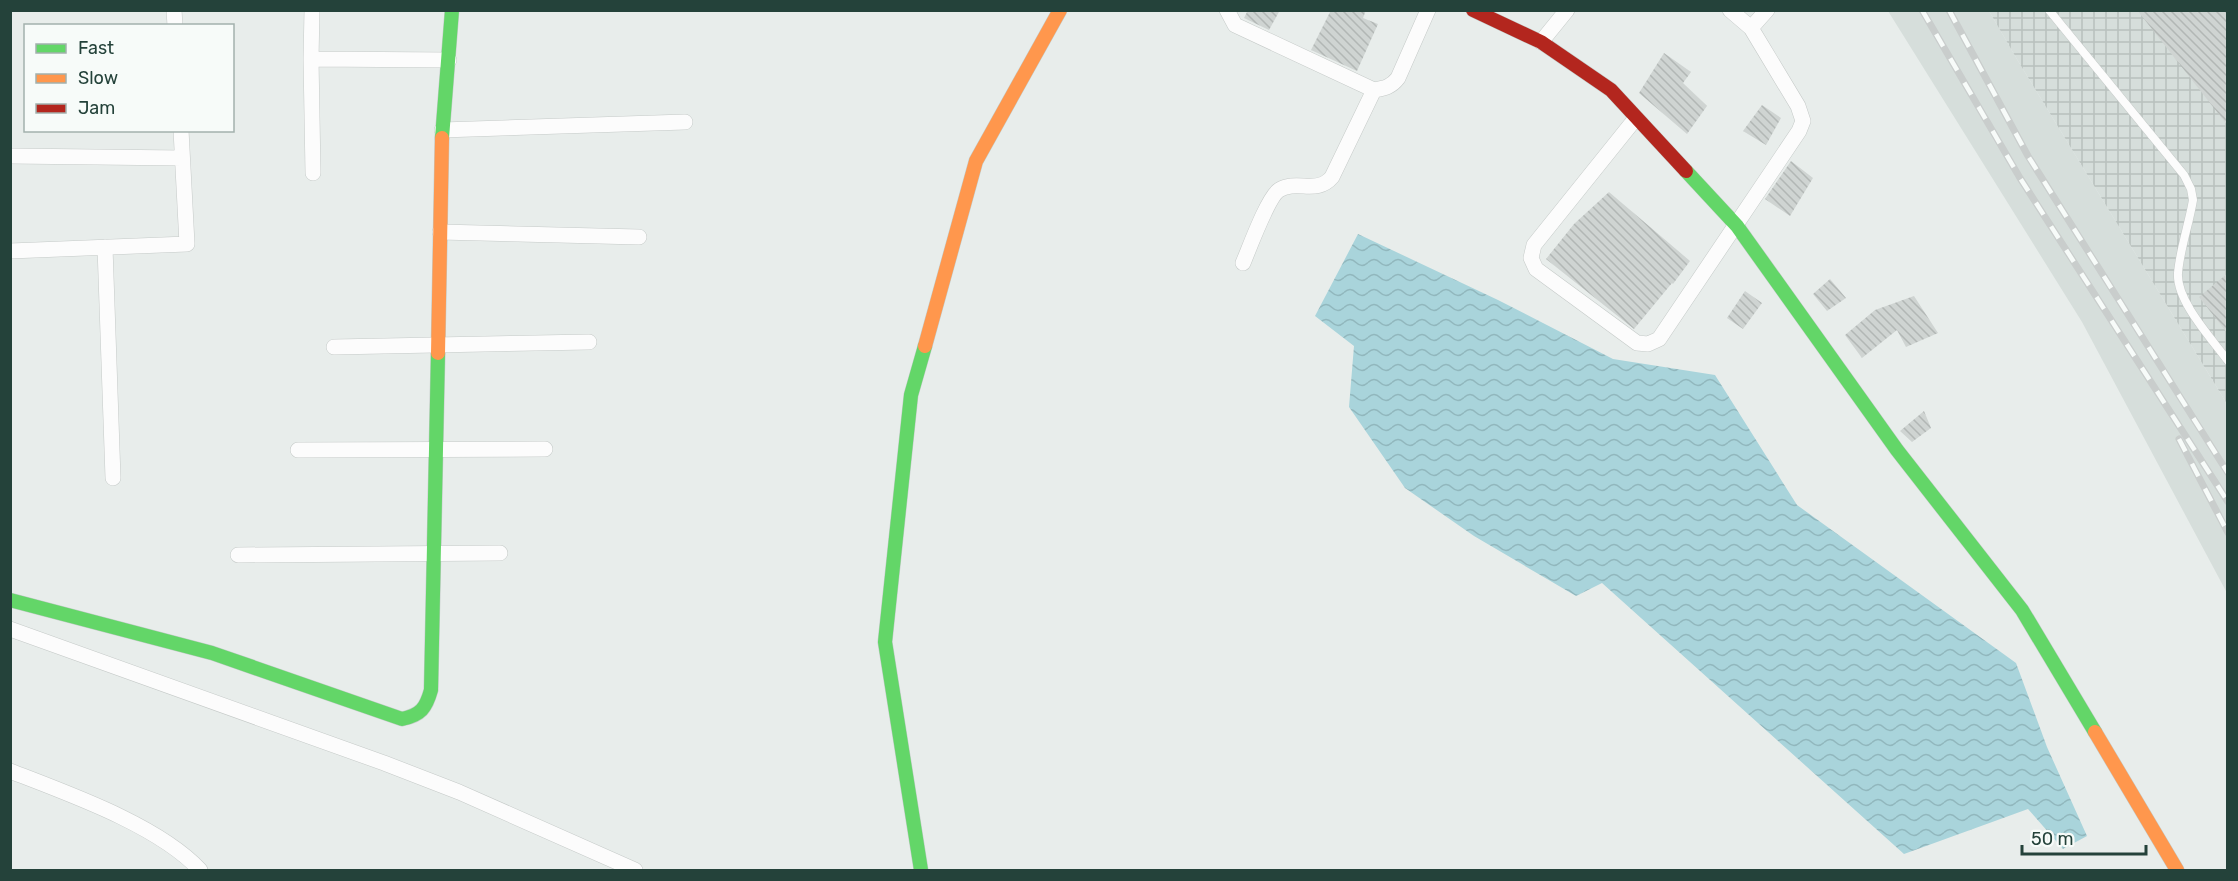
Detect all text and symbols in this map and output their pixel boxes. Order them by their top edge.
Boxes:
legend [24,24,234,132]
text: Fast [78,37,114,59]
text: Slow [78,67,118,89]
text: Jam [78,97,115,119]
scale bar [2022,818,2146,856]
text: 50 m [2031,828,2074,850]

